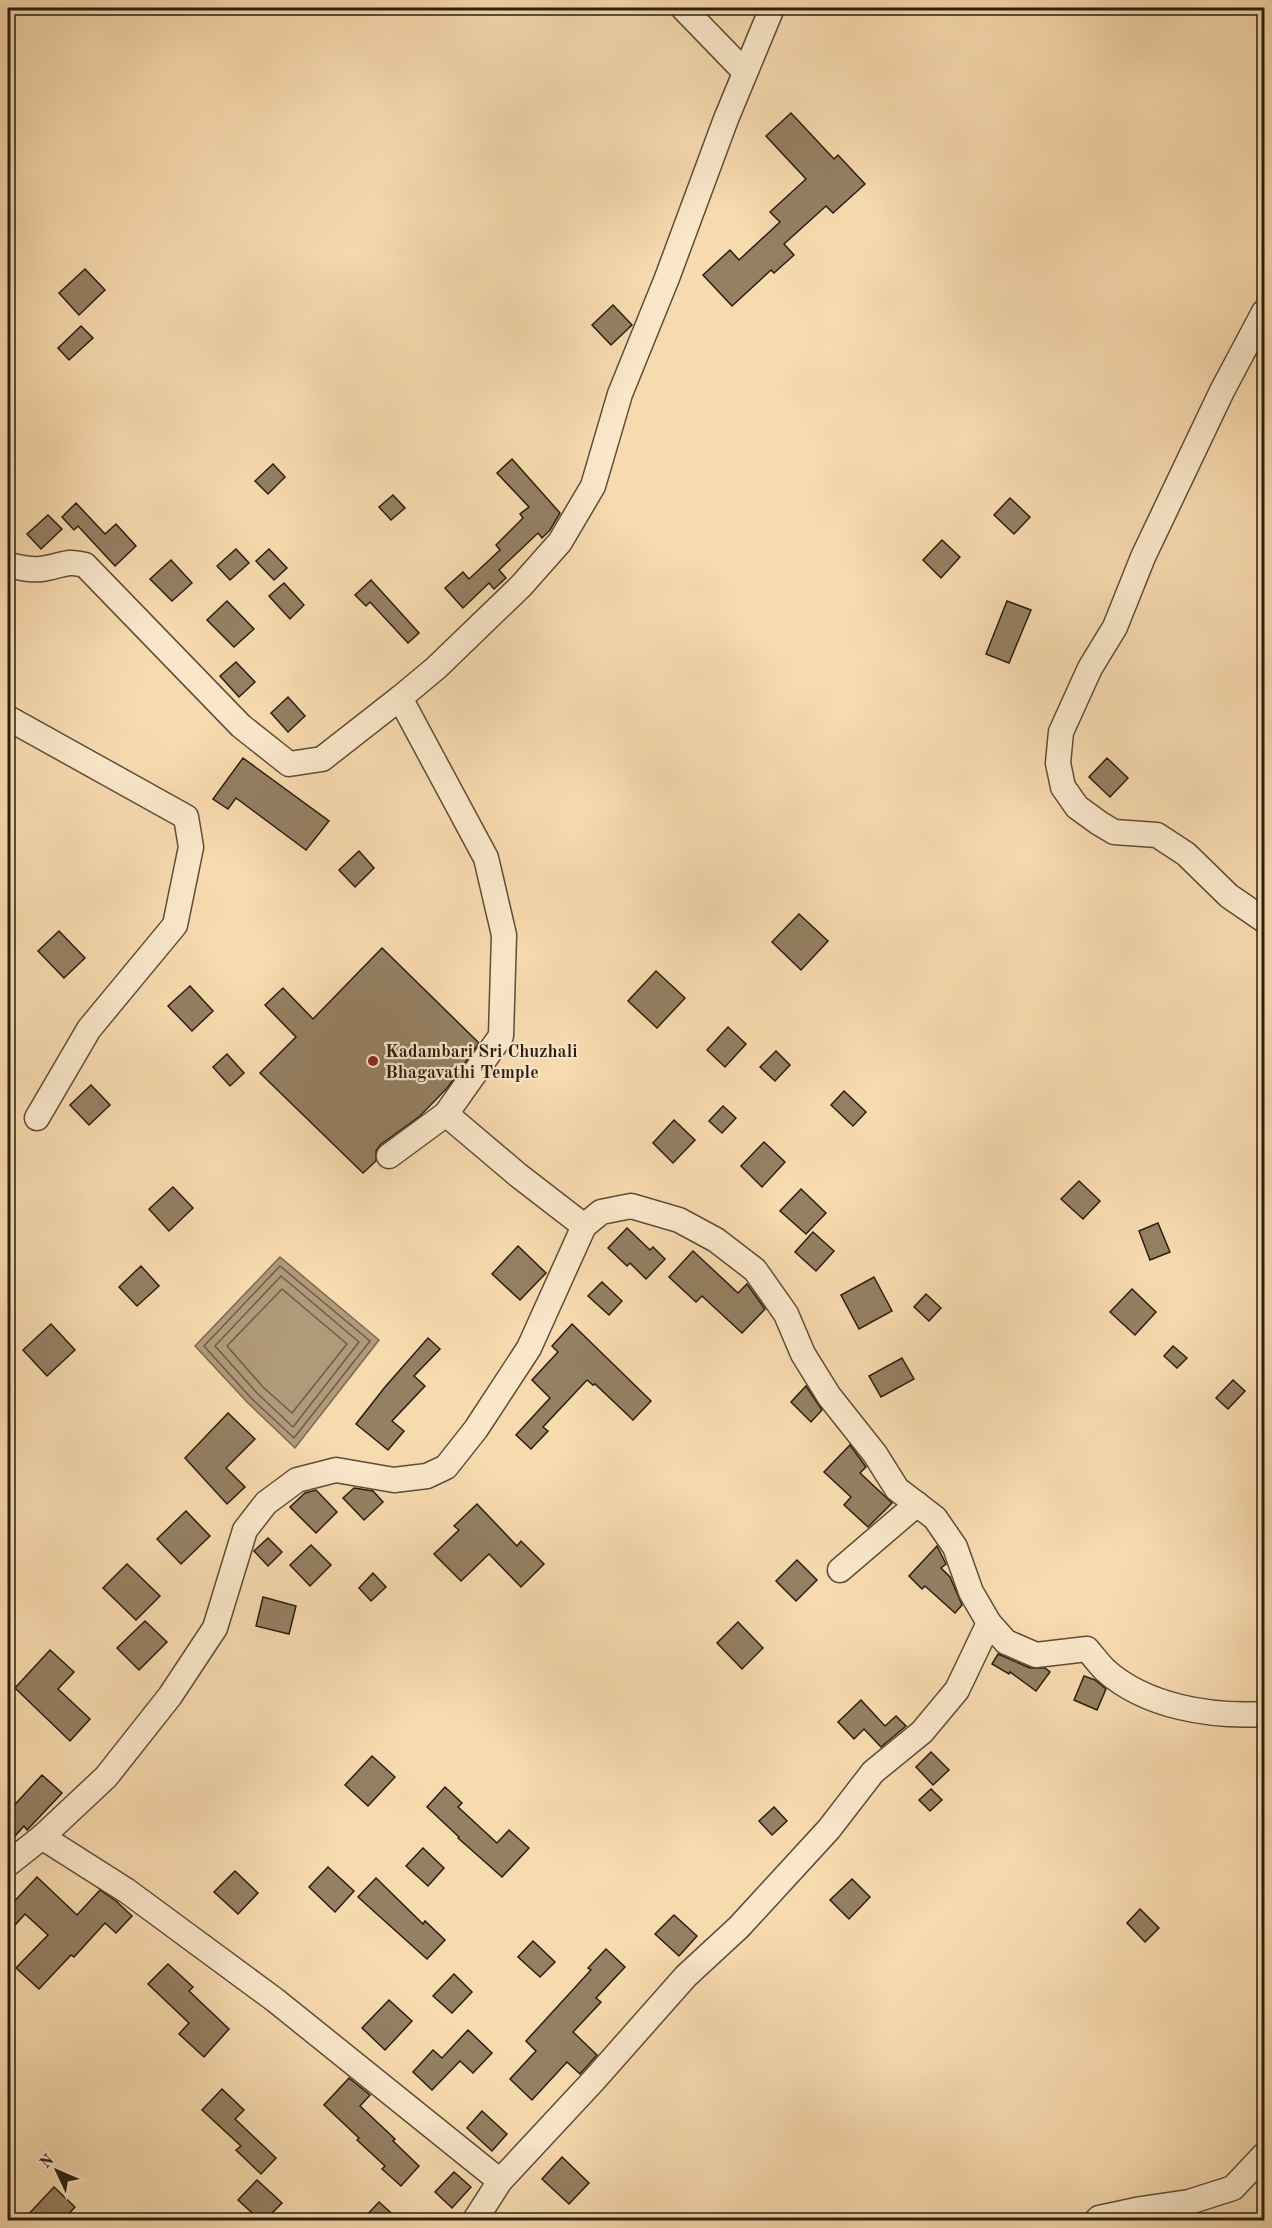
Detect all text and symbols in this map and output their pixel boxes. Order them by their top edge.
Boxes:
place label: Kadambari Sri Chuzhali Bhagavathi Temple [385,1043,578,1082]
marker: Kadambari Sri Chuzhali Bhagavathi Temple [366,1054,380,1068]
north arrow [27,2141,87,2201]
text: N [38,2151,58,2172]

